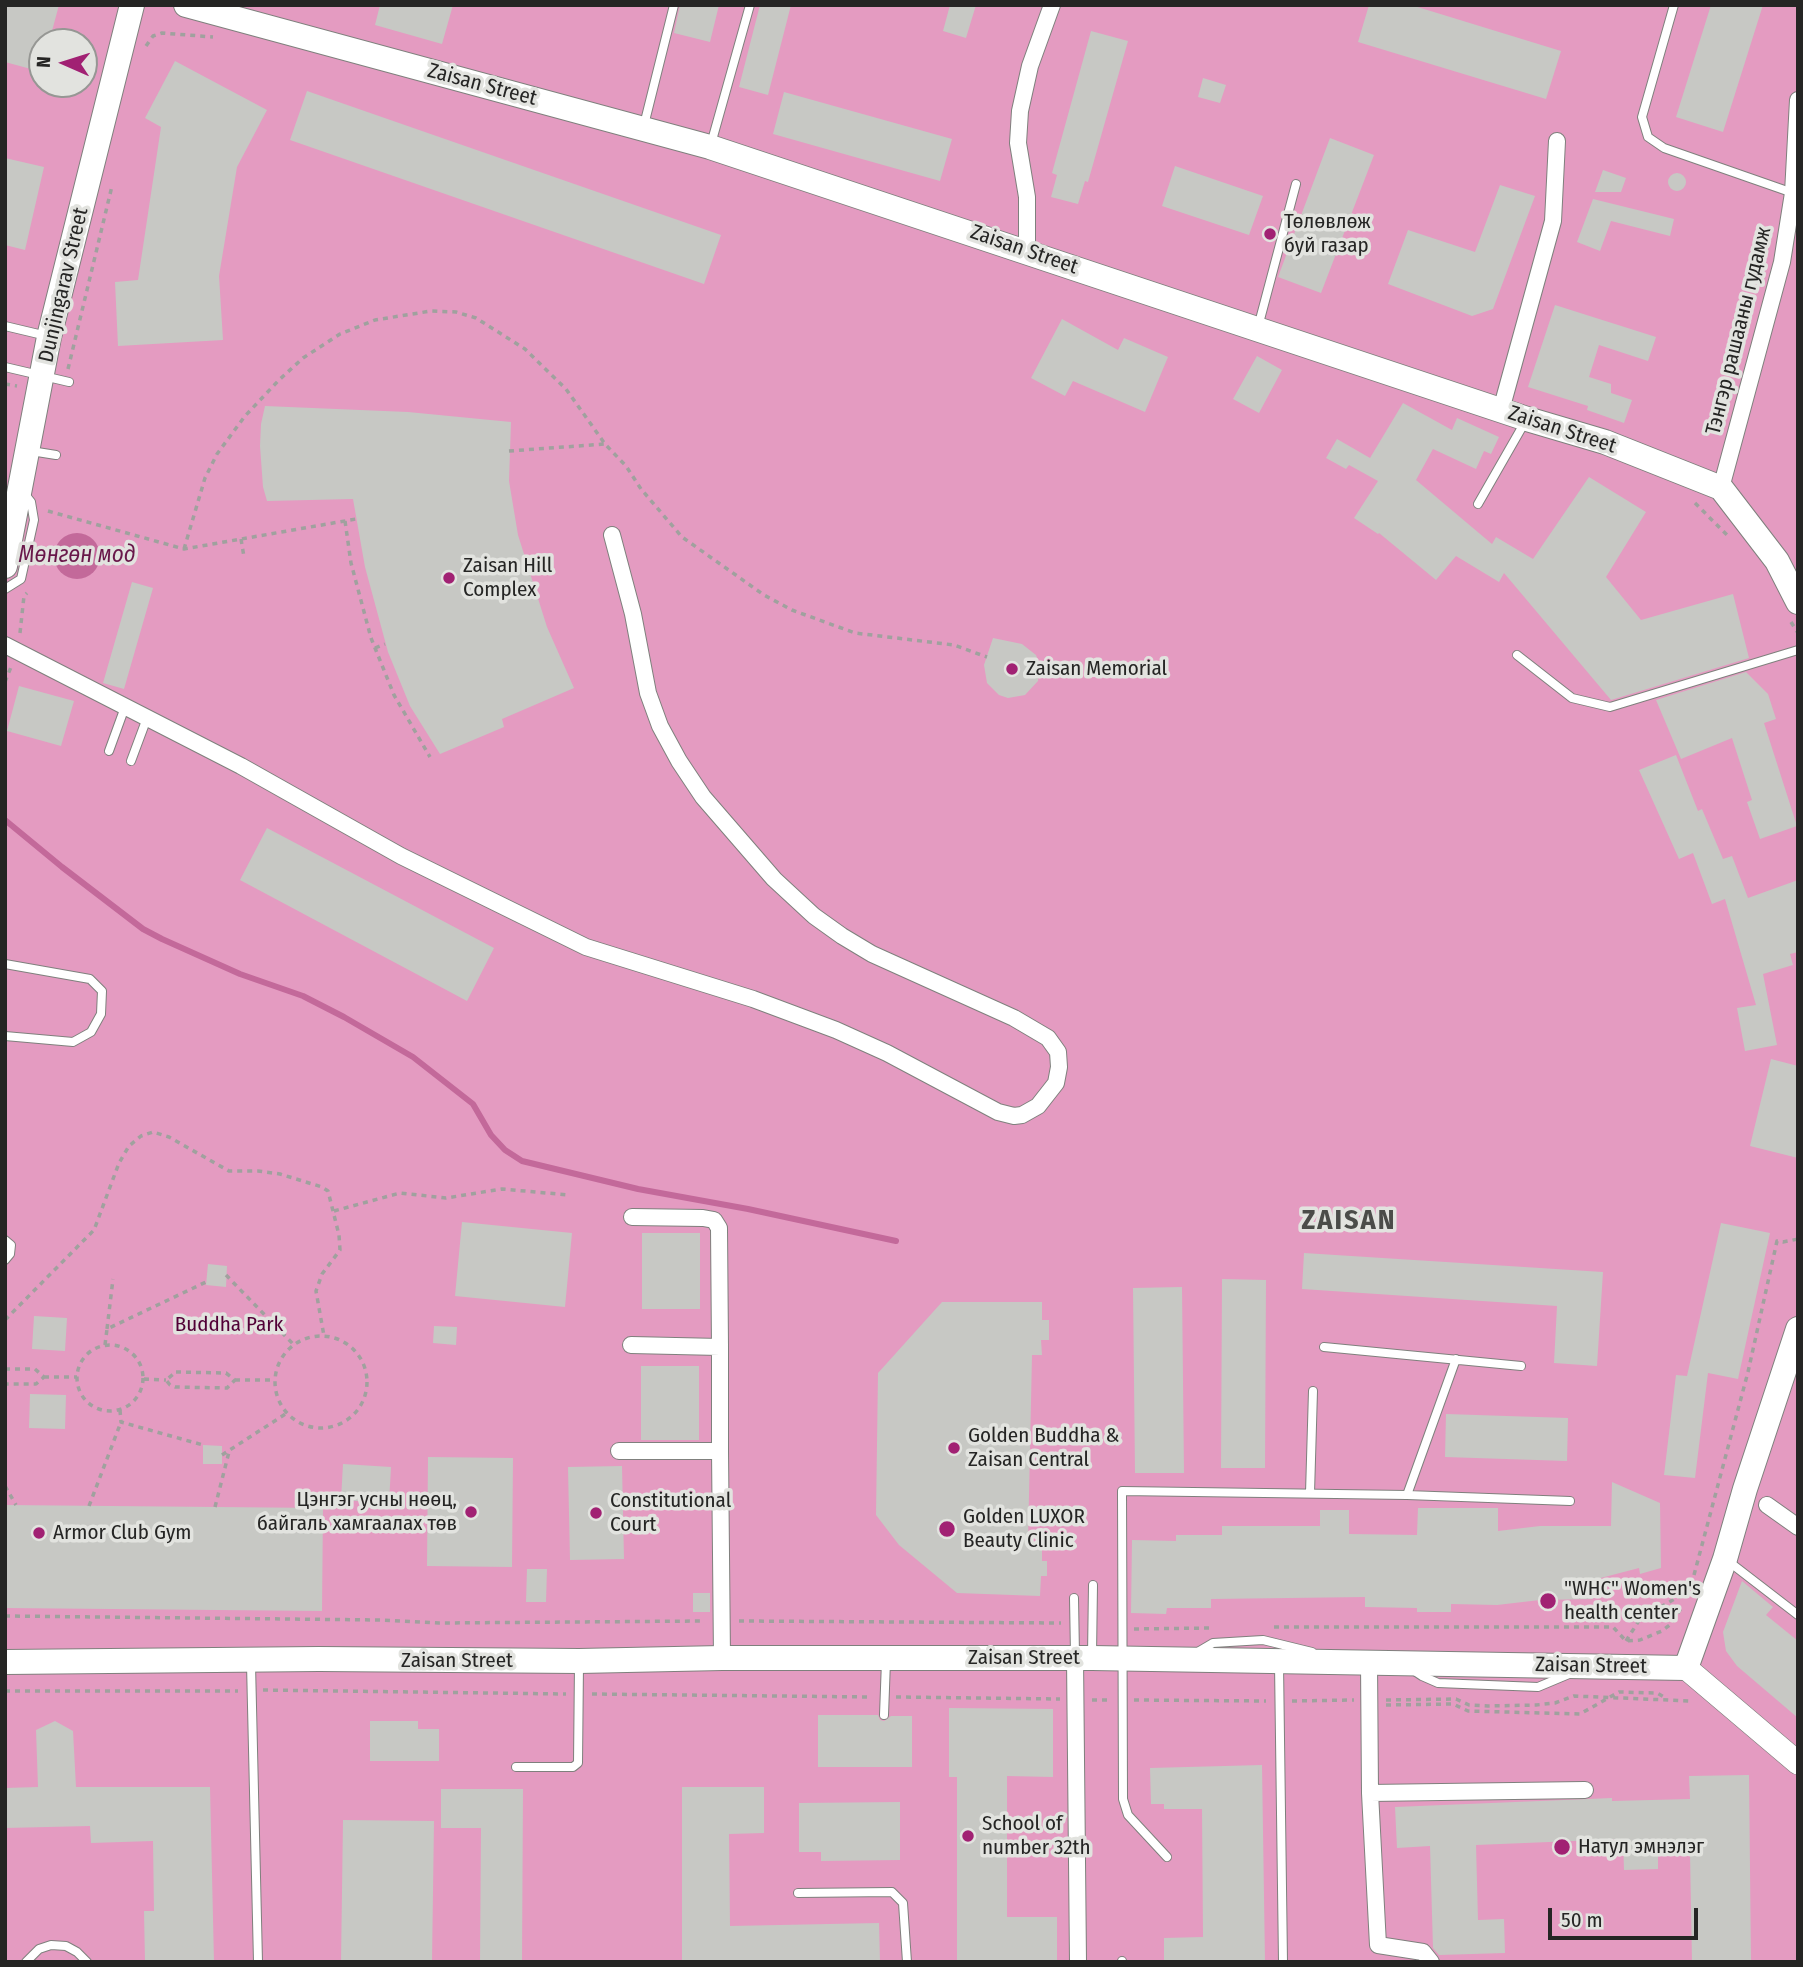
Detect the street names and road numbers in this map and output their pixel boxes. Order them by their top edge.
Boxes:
street label: Zaisan Street [425,58,539,112]
street label: Dunjingarav Street [34,205,94,365]
street label: Zaisan Street [967,220,1081,280]
street label: Тэнгэр рашааны гудамж [1701,225,1777,437]
street label: Zaisan Street [1505,401,1619,459]
street label: Zaisan Street [968,1645,1080,1671]
street label: Zaisan Street [401,1648,513,1674]
street label: Zaisan Street [1535,1652,1647,1680]

